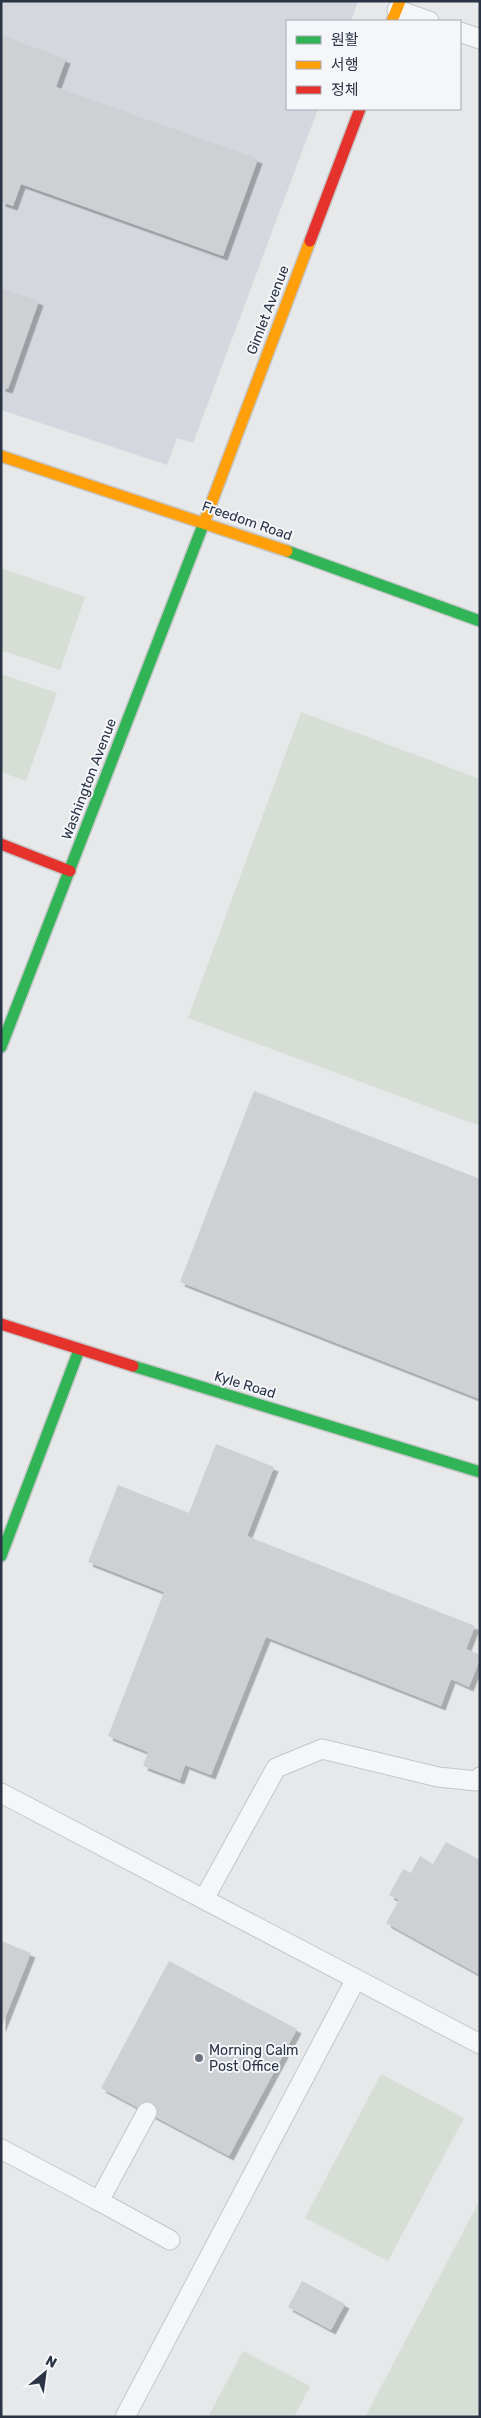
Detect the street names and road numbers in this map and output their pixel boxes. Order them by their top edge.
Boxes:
street label: Gimlet Avenue [243,263,293,357]
street label: Freedom Road [200,498,294,544]
street label: Washington Avenue [58,716,120,842]
street label: Kyle Road [212,1368,278,1402]

